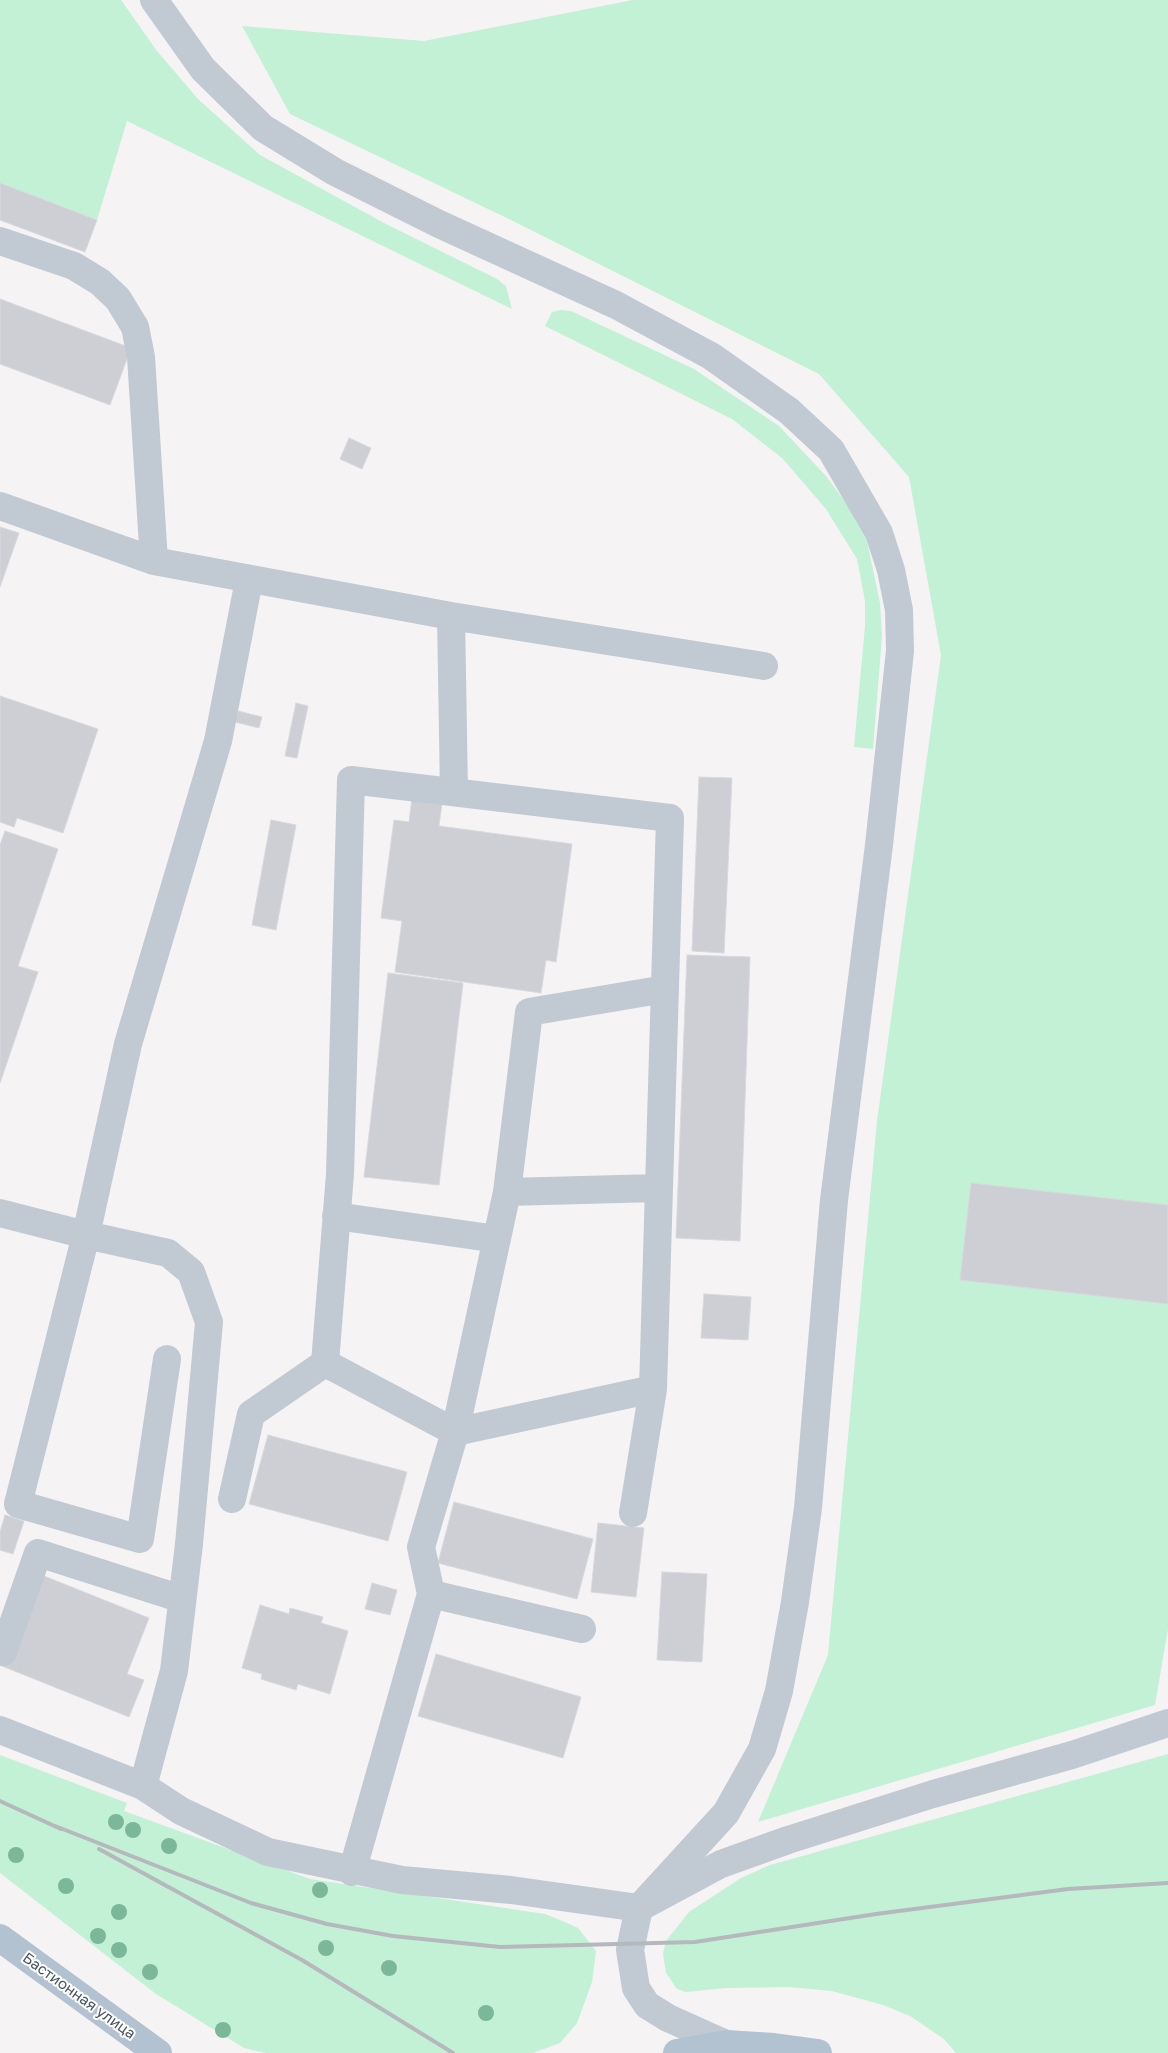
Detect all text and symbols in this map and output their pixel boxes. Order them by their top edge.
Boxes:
street label: Бастионная улица [19,1949,139,2043]

